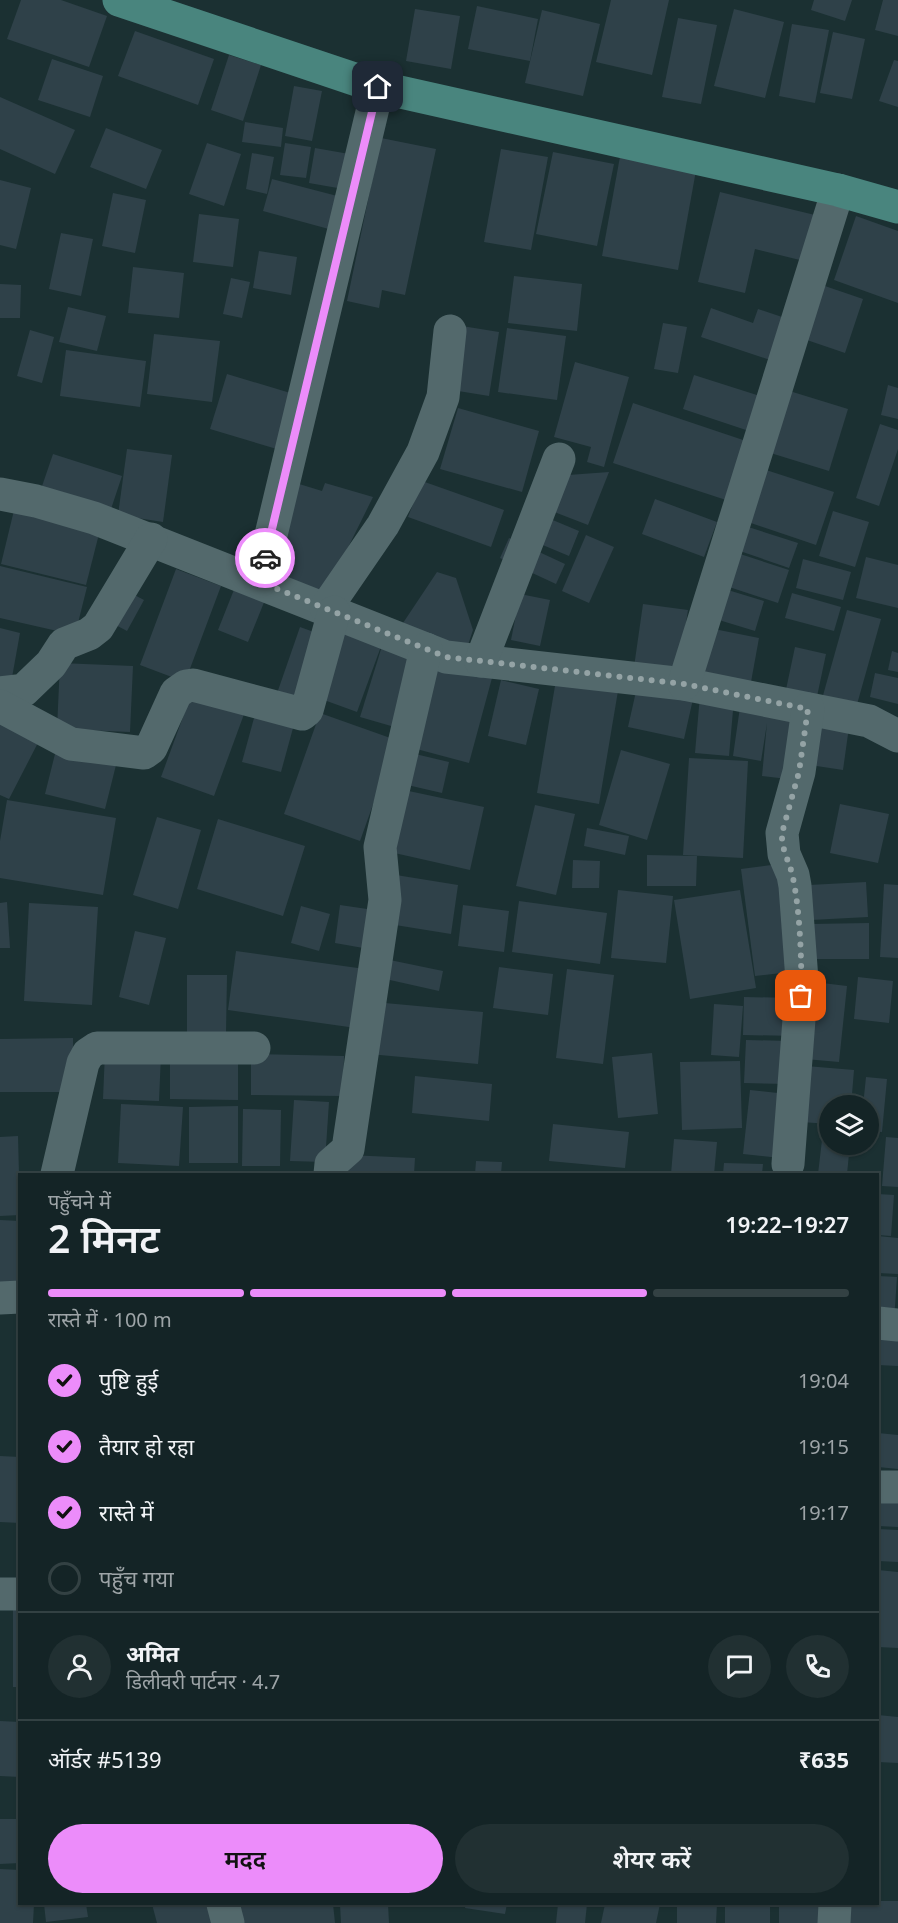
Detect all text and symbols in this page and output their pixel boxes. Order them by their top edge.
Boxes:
pin [352,61,403,112]
icon: home [361,70,394,103]
courier [235,528,295,588]
icon: car [249,542,282,575]
pin [775,970,826,1021]
icon: bag [784,979,817,1012]
map controls [819,1095,879,1155]
button: layers [819,1095,879,1155]
text: पहुँचने में [48,1188,111,1215]
text: 19:22–19:27 [725,1209,849,1239]
text: 2 मिनट [48,1211,160,1264]
text: रास्ते में · 100 m [48,1306,172,1333]
icon: check [48,1364,81,1397]
text: पुष्टि हुई [99,1365,158,1395]
text: 19:04 [798,1367,849,1394]
icon: check [48,1430,81,1463]
text: तैयार हो रहा [99,1431,194,1461]
text: 19:15 [798,1433,849,1460]
icon: check [48,1496,81,1529]
text: रास्ते में [99,1497,154,1527]
text: 19:17 [798,1499,849,1526]
text: पहुँच गया [99,1563,174,1593]
button: person [48,1635,111,1698]
button: chat [708,1635,771,1698]
button: phone [786,1635,849,1698]
text: अमित [126,1638,179,1668]
text: डिलीवरी पार्टनर · 4.7 [126,1668,280,1695]
text: ऑर्डर #5139 [48,1744,162,1774]
text: ₹635 [799,1744,849,1774]
button: मदद [48,1824,443,1893]
button: शेयर करें [455,1824,849,1893]

